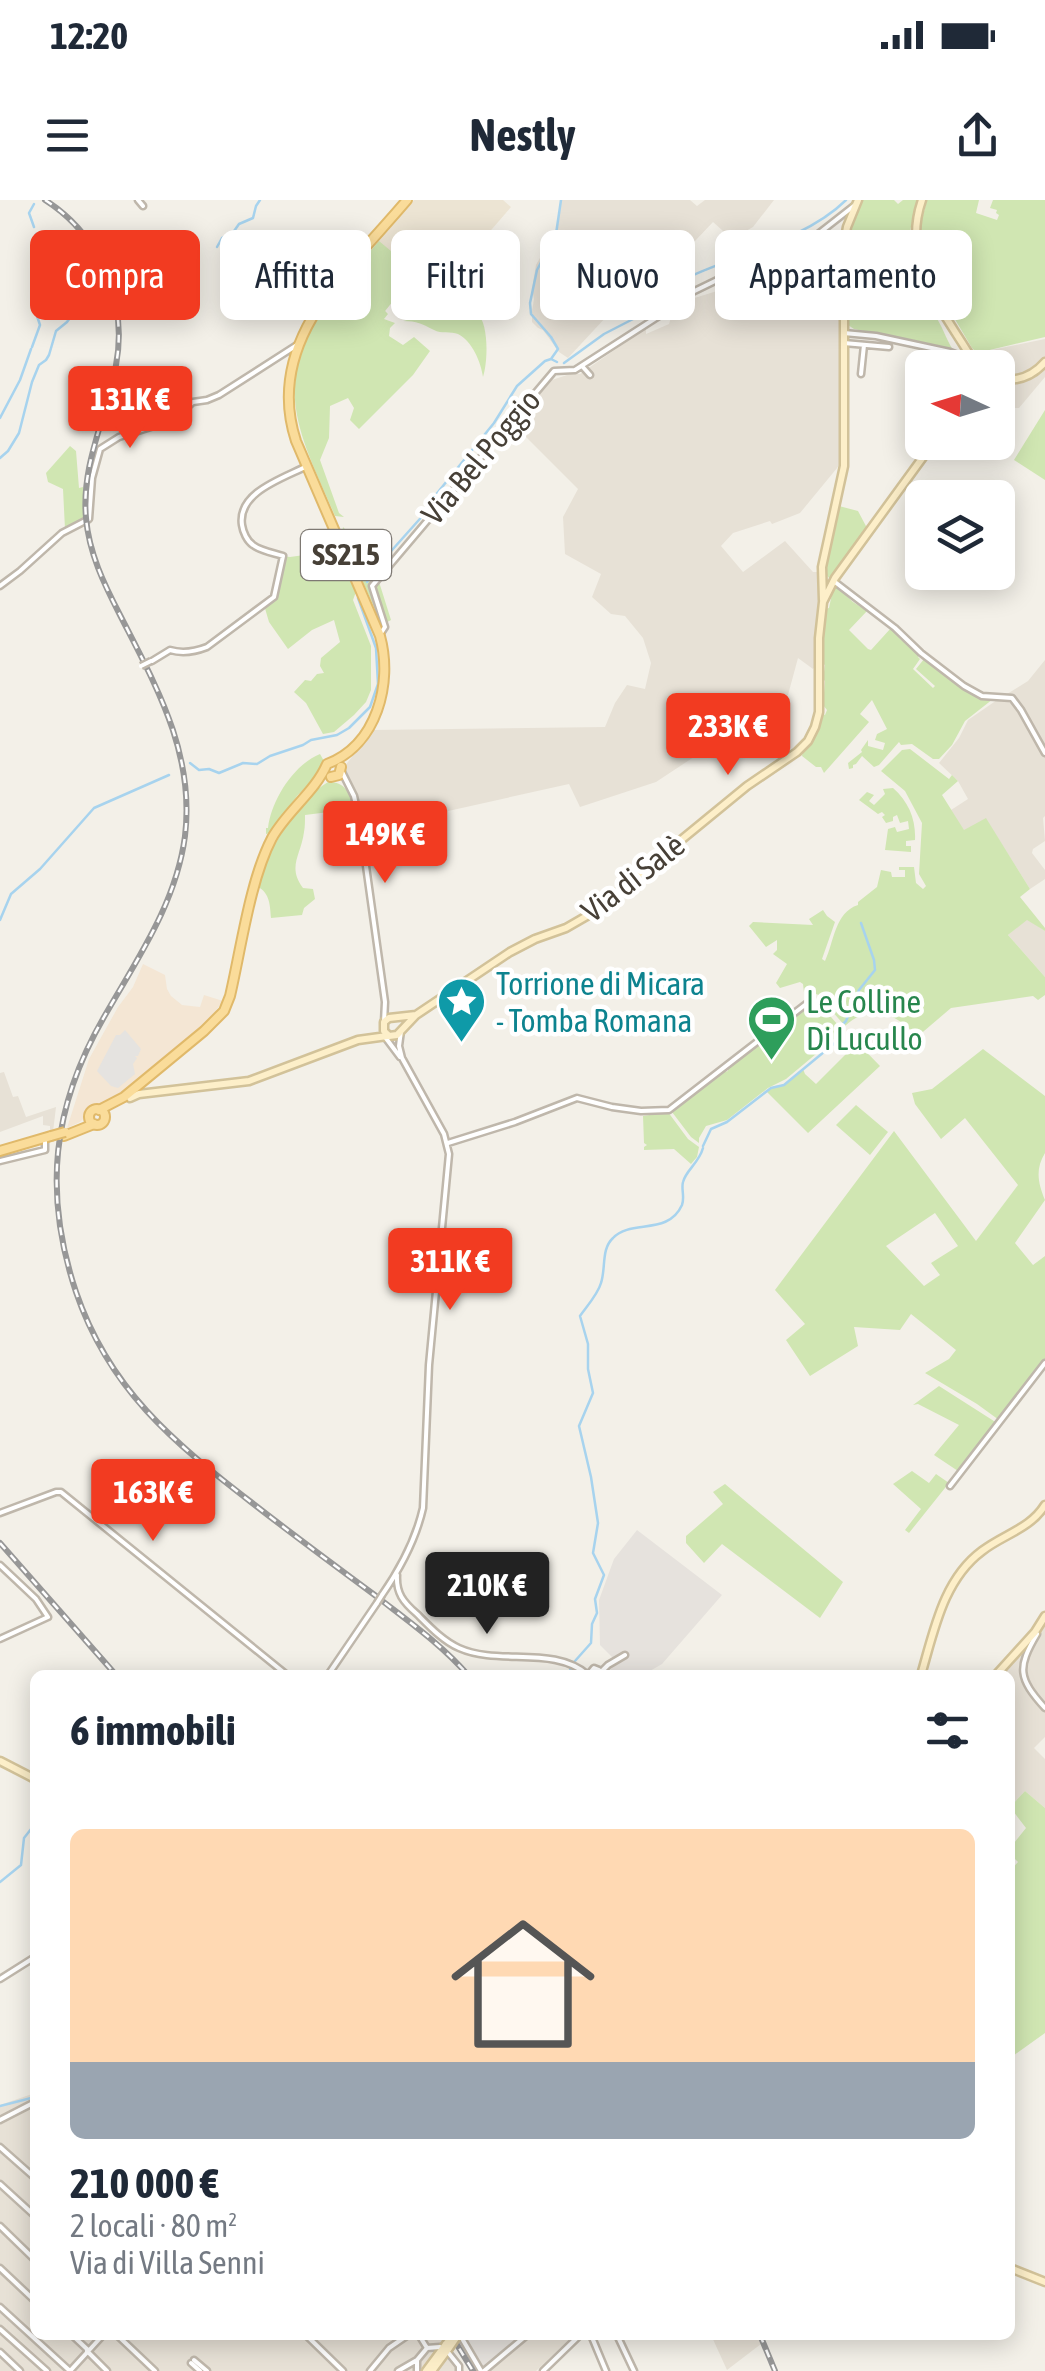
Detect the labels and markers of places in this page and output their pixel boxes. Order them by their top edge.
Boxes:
pin: 131K € [49,366,211,451]
pin: 233K € [647,693,809,778]
pin: 149K € [304,801,466,886]
place label: Torrione di Micara - Tomba Romana [496,965,705,1039]
place icon: Torrione di Micara - Tomba Romana [435,976,487,1044]
place label: Le Colline Di Lucullo [806,983,922,1057]
sports icon: Le Colline Di Lucullo [745,994,797,1062]
pin: 311K € [369,1228,531,1313]
pin: 163K € [72,1459,234,1544]
pin: 210K € [406,1552,568,1637]

